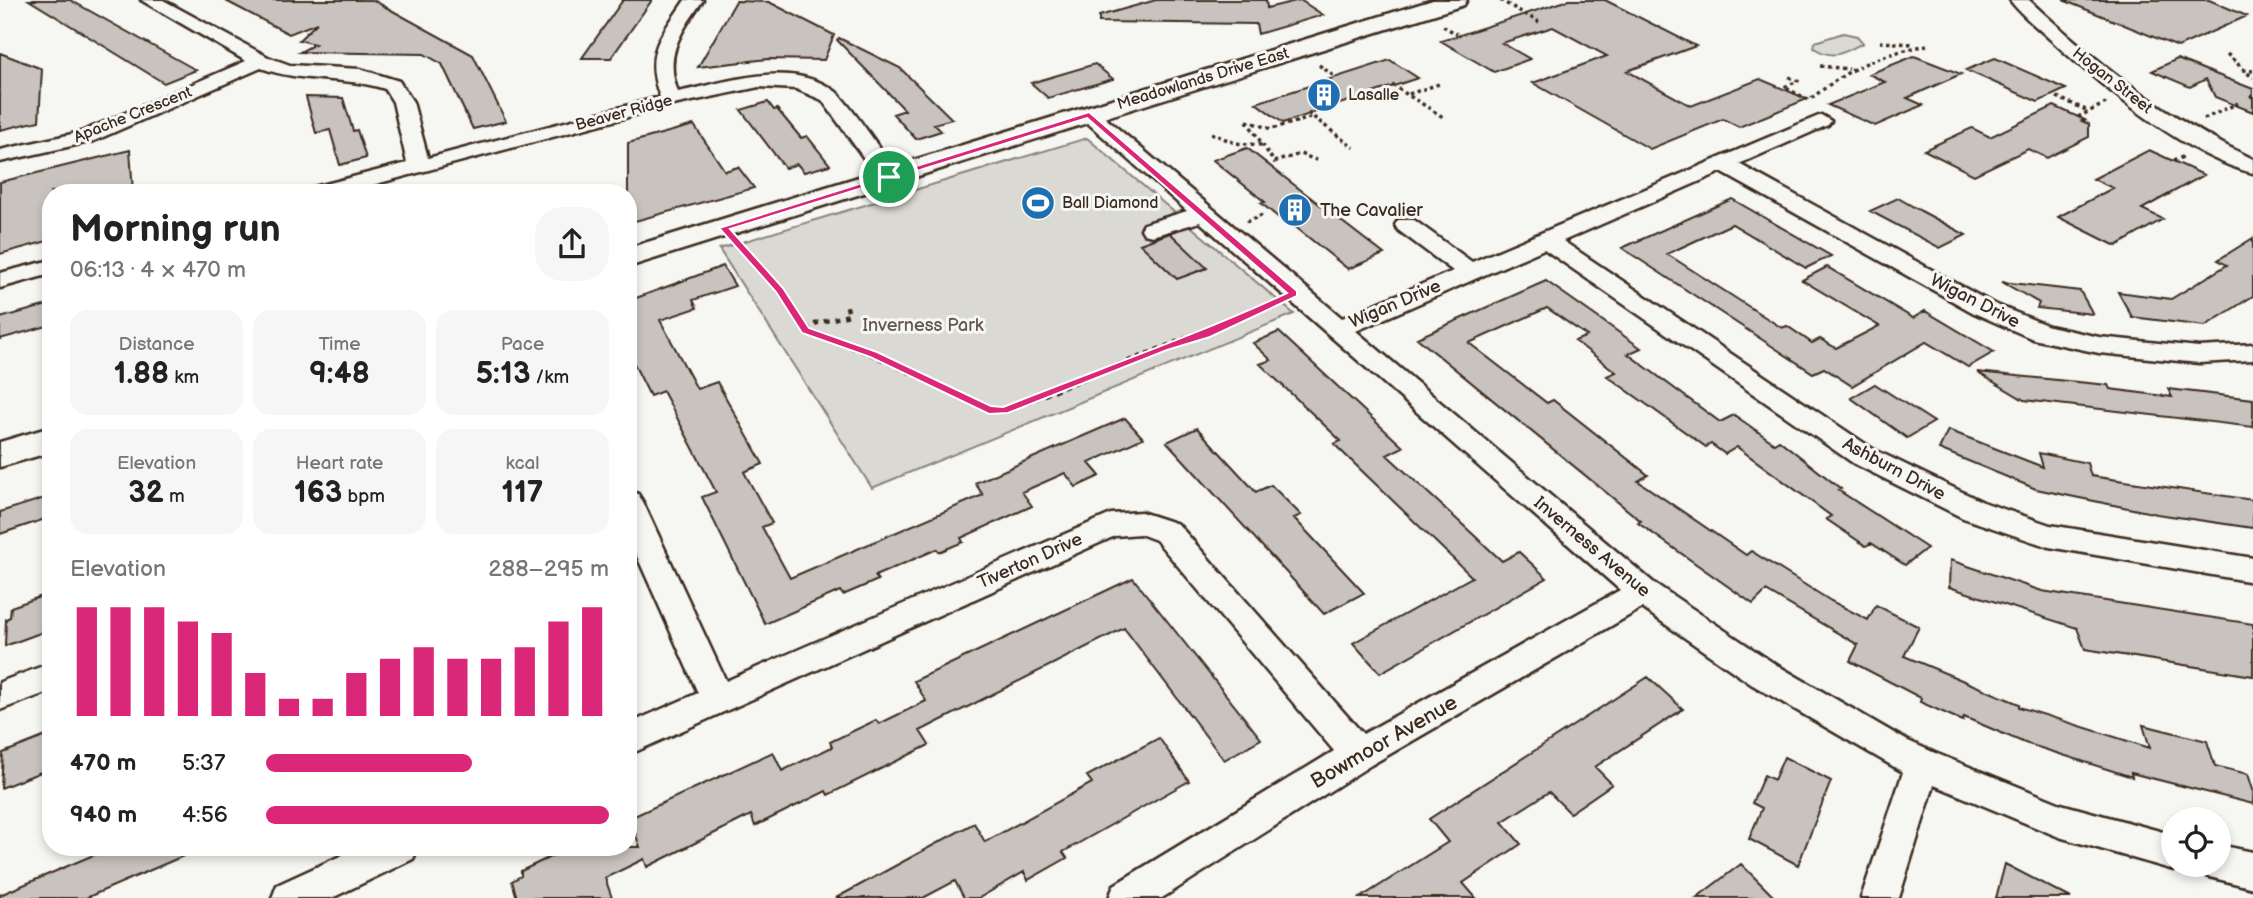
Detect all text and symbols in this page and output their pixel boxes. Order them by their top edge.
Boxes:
street label: Meadowlands Drive East [1115,44,1291,114]
street label: Hogan Street [2068,44,2156,118]
building icon: Lasalle [1305,76,1343,114]
street label: Apache Crescent [71,83,195,147]
place label: Lasalle [1348,86,1400,105]
street label: Beaver Ridge [573,91,675,135]
pin [859,147,919,207]
icon: arrive [870,158,908,196]
sports icon: Ball Diamond [1019,184,1057,222]
building icon: The Cavalier [1276,191,1314,229]
place label: Ball Diamond [1062,194,1158,213]
place label: The Cavalier [1320,200,1423,221]
text: Morning run [70,207,281,252]
button: share [535,207,609,281]
text: 06:13 · 4 × 470 m [70,256,246,284]
street label: Wigan Drive [1927,269,2024,333]
street label: Wigan Drive [1346,275,1444,333]
park label: Inverness Park [863,315,984,336]
text: Distance [119,333,194,356]
text: Time [318,333,361,356]
text: Pace [501,333,544,356]
text: 1.88 [114,356,169,392]
text: 9:48 [309,356,370,392]
text: 5:13 [476,356,530,392]
text: km [169,366,199,389]
text: /km [530,366,569,389]
street label: Ashburn Drive [1839,433,1949,505]
text: Elevation [117,452,196,475]
text: Heart rate [296,452,383,475]
text: kcal [505,452,540,475]
text: 32 [128,475,164,511]
text: 163 [294,475,342,511]
text: 117 [502,475,543,511]
text: m [164,485,185,508]
text: bpm [342,485,385,508]
street label: Inverness Avenue [1530,492,1655,602]
street label: Tiverton Drive [975,528,1086,593]
text: Elevation [70,555,166,583]
text: 288–295 m [488,555,609,583]
street label: Bowmoor Avenue [1306,690,1462,794]
text: 470 m [70,749,136,777]
text: 5:37 [182,749,225,777]
text: 940 m [70,801,137,829]
text: 4:56 [182,801,228,829]
map controls [2161,807,2231,877]
button: locate [2161,807,2231,877]

